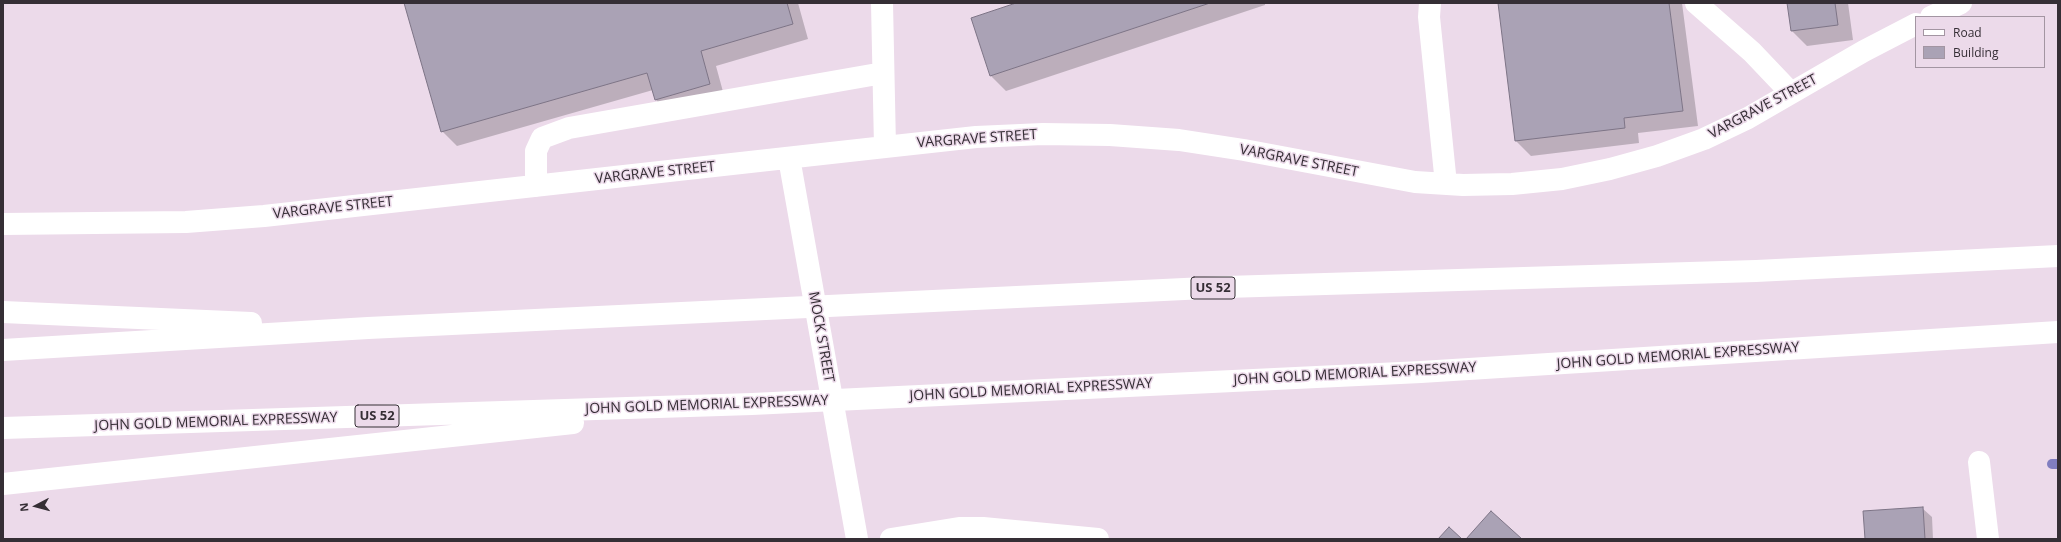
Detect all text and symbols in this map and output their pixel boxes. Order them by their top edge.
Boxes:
legend [1915,16,2045,68]
text: Road [1953,24,1982,41]
text: Building [1953,44,1998,61]
street label: VARGRAVE STREET [1706,71,1820,143]
street label: VARGRAVE STREET [916,126,1038,152]
street label: VARGRAVE STREET [1238,141,1360,181]
street label: VARGRAVE STREET [594,158,716,188]
street label: VARGRAVE STREET [272,193,394,223]
road number: US 52 [1191,277,1235,299]
street label: MOCK STREET [805,290,837,384]
street label: JOHN GOLD MEMORIAL EXPRESSWAY [1556,339,1800,373]
street label: JOHN GOLD MEMORIAL EXPRESSWAY [1233,359,1477,389]
street label: JOHN GOLD MEMORIAL EXPRESSWAY [909,375,1153,405]
street label: JOHN GOLD MEMORIAL EXPRESSWAY [585,392,829,418]
road number: US 52 [355,405,399,427]
street label: JOHN GOLD MEMORIAL EXPRESSWAY [94,409,338,435]
north arrow [16,486,56,526]
text: N [16,502,31,513]

